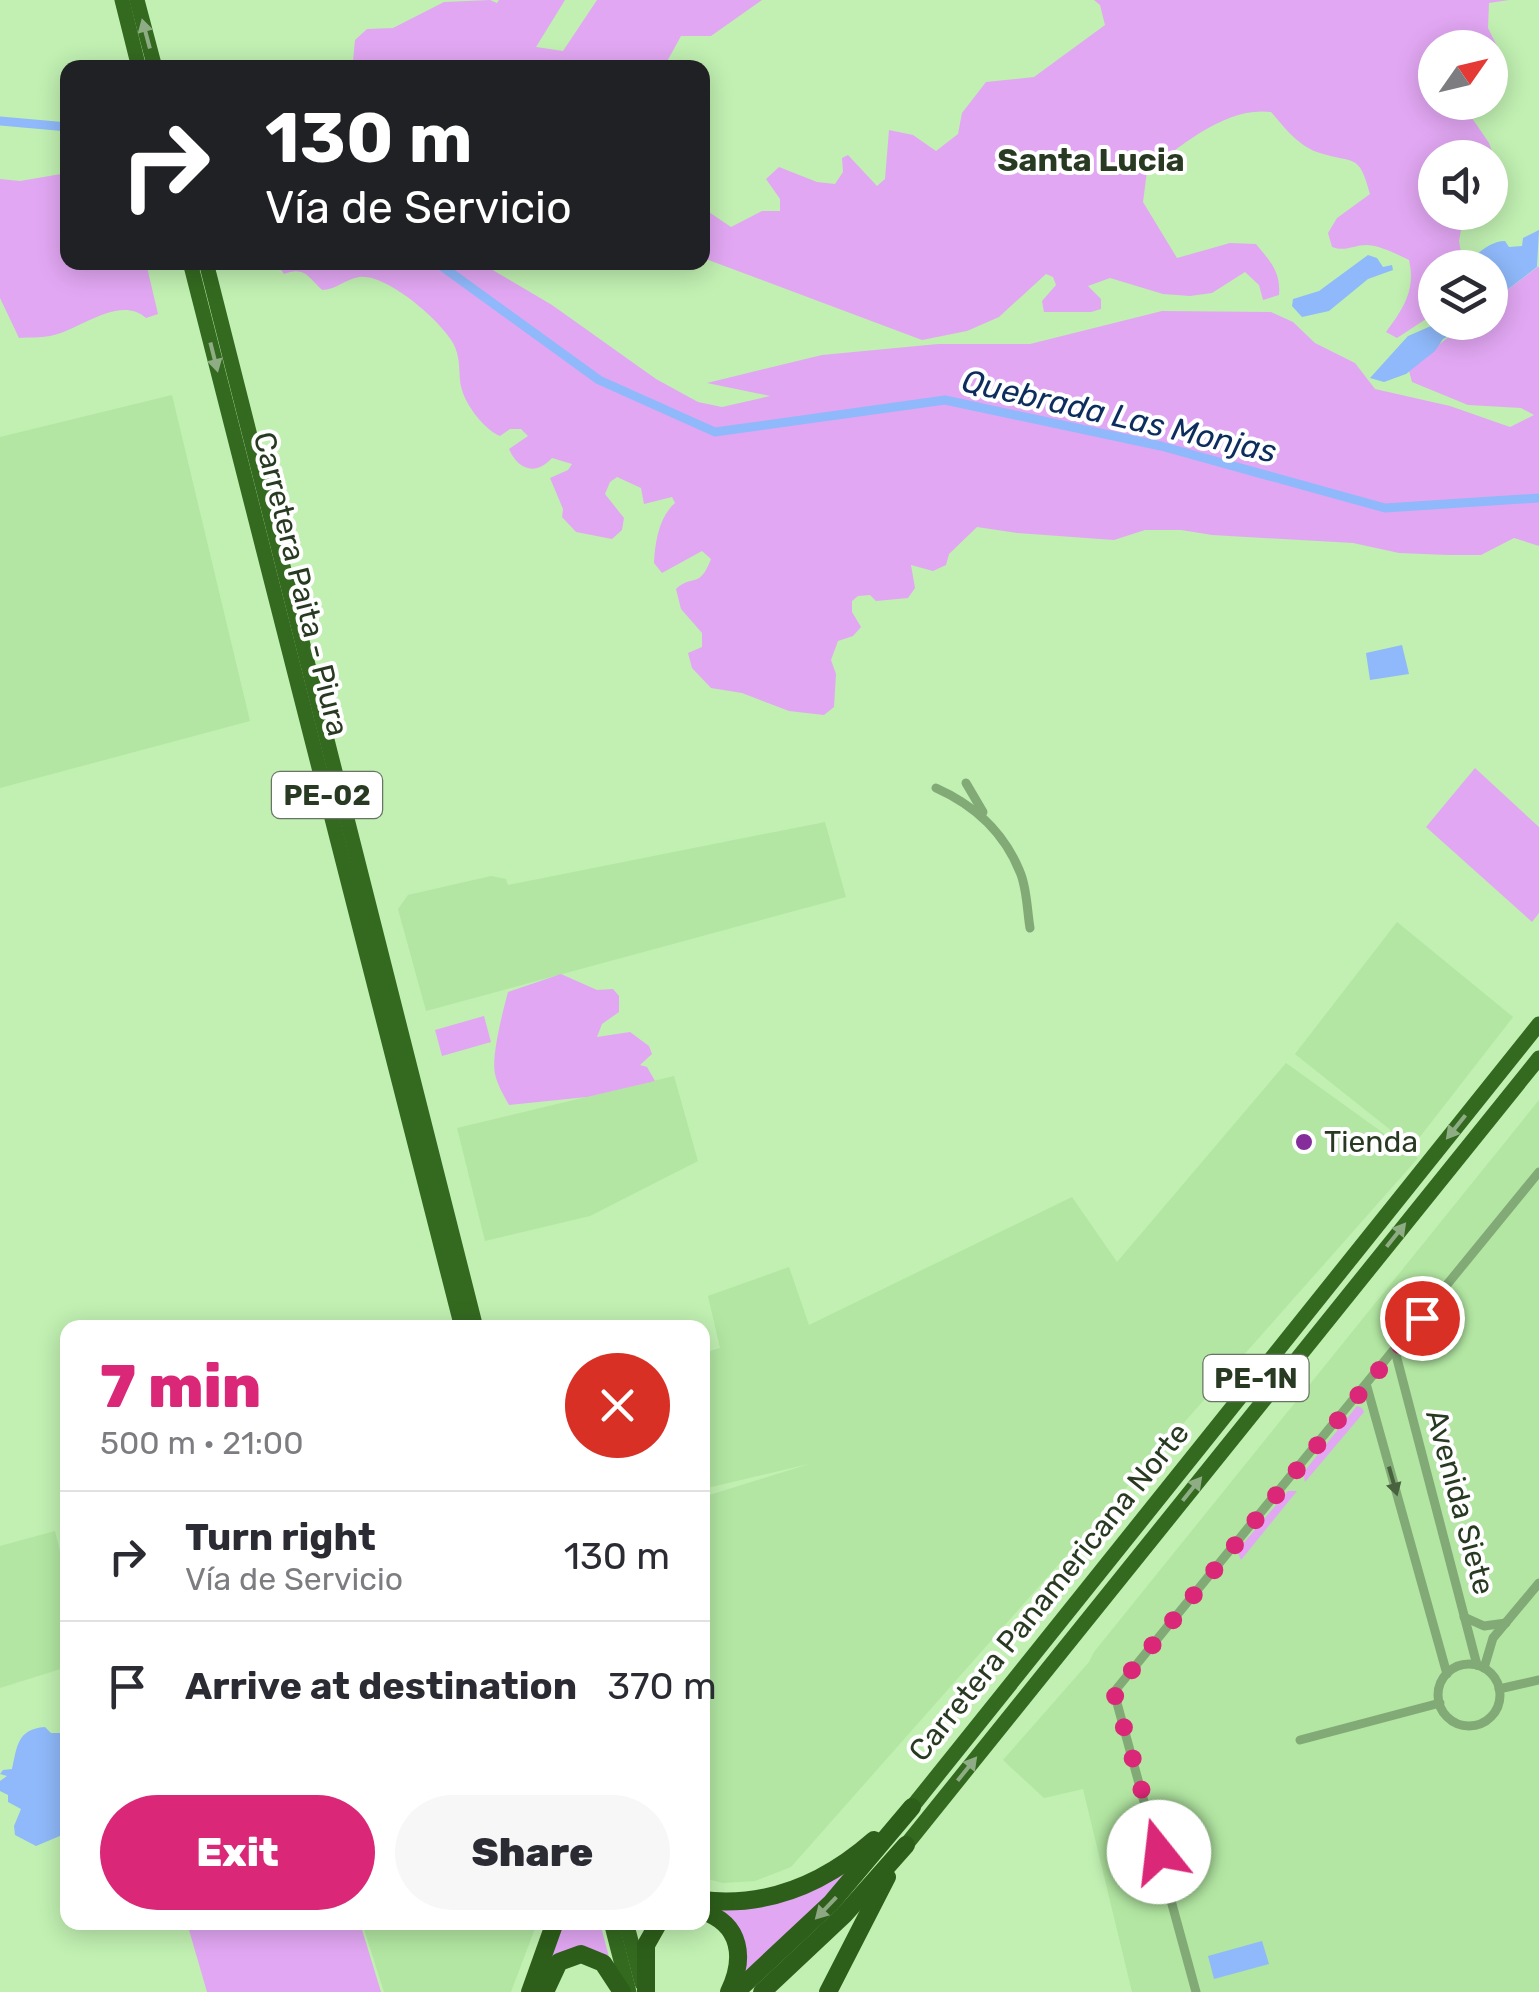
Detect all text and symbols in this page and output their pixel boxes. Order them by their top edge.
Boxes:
one-way arrow [138,18,154,49]
north arrow [1418,30,1508,120]
map controls [1418,30,1508,340]
text: 130 m [265,97,473,180]
icon: right [100,100,230,230]
button: sound [1418,140,1508,230]
district label: Santa Lucia [997,141,1185,179]
text: Vía de Servicio [265,181,572,234]
button: layers [1418,250,1508,340]
one-way arrow [207,342,223,373]
water label: Quebrada Las Monjas [958,361,1280,471]
street label: Carretera Paita - Piura [246,428,356,740]
road number: PE-02 [272,772,382,818]
one-way arrow [1446,1115,1467,1140]
place label: Tienda [1324,1124,1418,1160]
marker: Tienda [1293,1131,1315,1153]
one-way arrow [1385,1223,1406,1248]
pin [1380,1276,1465,1361]
icon: arrive [1395,1291,1450,1346]
text: 7 min [100,1351,261,1422]
button: close [565,1353,670,1458]
road number: PE-1N [1204,1355,1308,1401]
street label: Avenida Siete [1418,1405,1502,1599]
street label: Carretera Panamericana Norte [901,1416,1197,1768]
text: 500 m · 21:00 [100,1424,304,1462]
one-way arrow [1386,1466,1401,1496]
one-way arrow [1182,1476,1203,1502]
text: Turn right [185,1514,376,1560]
icon: right [100,1529,155,1584]
text: 130 m [564,1533,670,1579]
text: Vía de Servicio [185,1560,403,1598]
icon: arrive [100,1659,155,1714]
text: Arrive at destination [185,1663,577,1709]
text: 370 m [607,1663,717,1709]
one-way arrow [956,1757,977,1782]
button: Exit [100,1795,375,1910]
button: Share [395,1795,670,1910]
position arrow [1107,1800,1211,1904]
one-way arrow [814,1895,838,1919]

